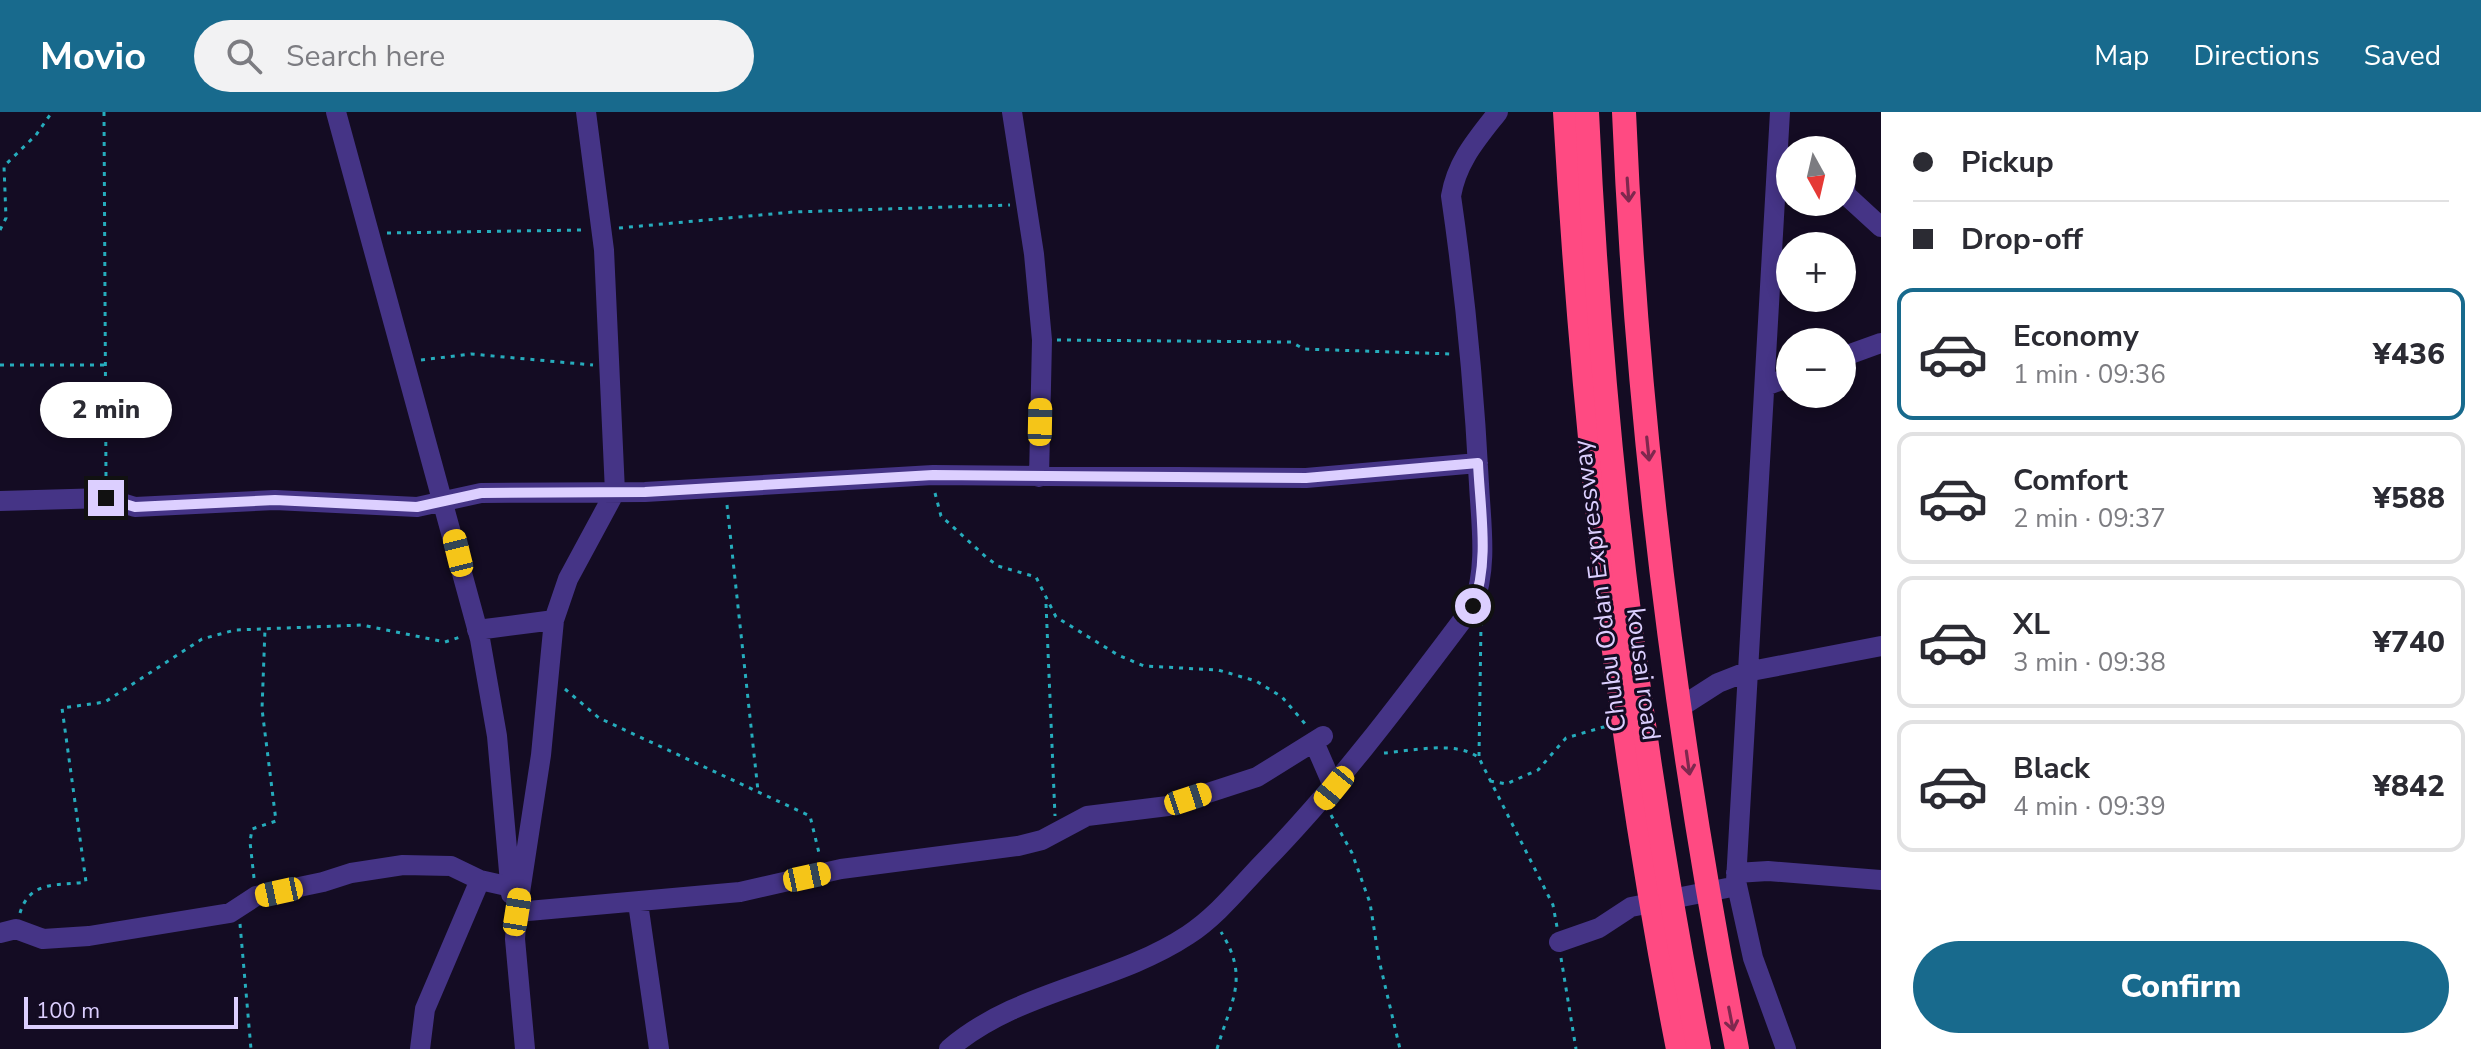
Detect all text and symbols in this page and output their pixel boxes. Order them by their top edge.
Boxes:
search box [194,20,754,92]
text: Movio [40,31,146,82]
icon: search [222,34,266,78]
text: Search here [286,36,445,77]
text: Map [2094,37,2149,75]
text: Directions [2193,37,2320,75]
text: Saved [2364,37,2441,75]
north arrow [1776,136,1856,216]
map controls [1776,136,1856,408]
text: Pickup [1961,142,2054,183]
one-way arrow [1621,176,1636,203]
text: Drop-off [1961,219,2083,260]
button: + [1776,232,1856,312]
text: Economy [2013,316,2139,357]
icon: car [1917,318,1989,390]
button: − [1776,328,1856,408]
text: ¥436 [2373,334,2445,375]
text: 1 min · 09:36 [2013,357,2166,392]
callout: 2 min [40,382,172,438]
text: 2 min [72,392,140,427]
car [1028,398,1052,446]
one-way arrow [1641,435,1656,462]
street label: Chubu Odan Expressway [1564,437,1635,734]
text: Comfort [2013,460,2128,501]
icon: car [1917,462,1989,534]
text: ¥588 [2373,478,2445,519]
route end [88,480,124,516]
text: 2 min · 09:37 [2013,501,2166,536]
car [441,527,475,579]
route start [1455,588,1491,624]
text: XL [2013,604,2050,645]
street label: kousai road [1618,606,1669,742]
icon: car [1917,606,1989,678]
text: ¥740 [2373,622,2445,663]
text: 3 min · 09:38 [2013,645,2166,680]
text: Black [2013,748,2090,789]
one-way arrow [1681,749,1696,775]
icon: car [1917,750,1989,822]
car [1310,762,1358,814]
text: ¥842 [2373,766,2445,807]
car [1161,780,1215,818]
text: 4 min · 09:39 [2013,789,2166,824]
car [781,860,833,894]
car [253,875,305,909]
car [501,886,533,938]
button: Confirm [1913,941,2449,1033]
scale bar [24,993,238,1029]
text: 100 m [36,996,100,1026]
one-way arrow [1725,1006,1740,1031]

